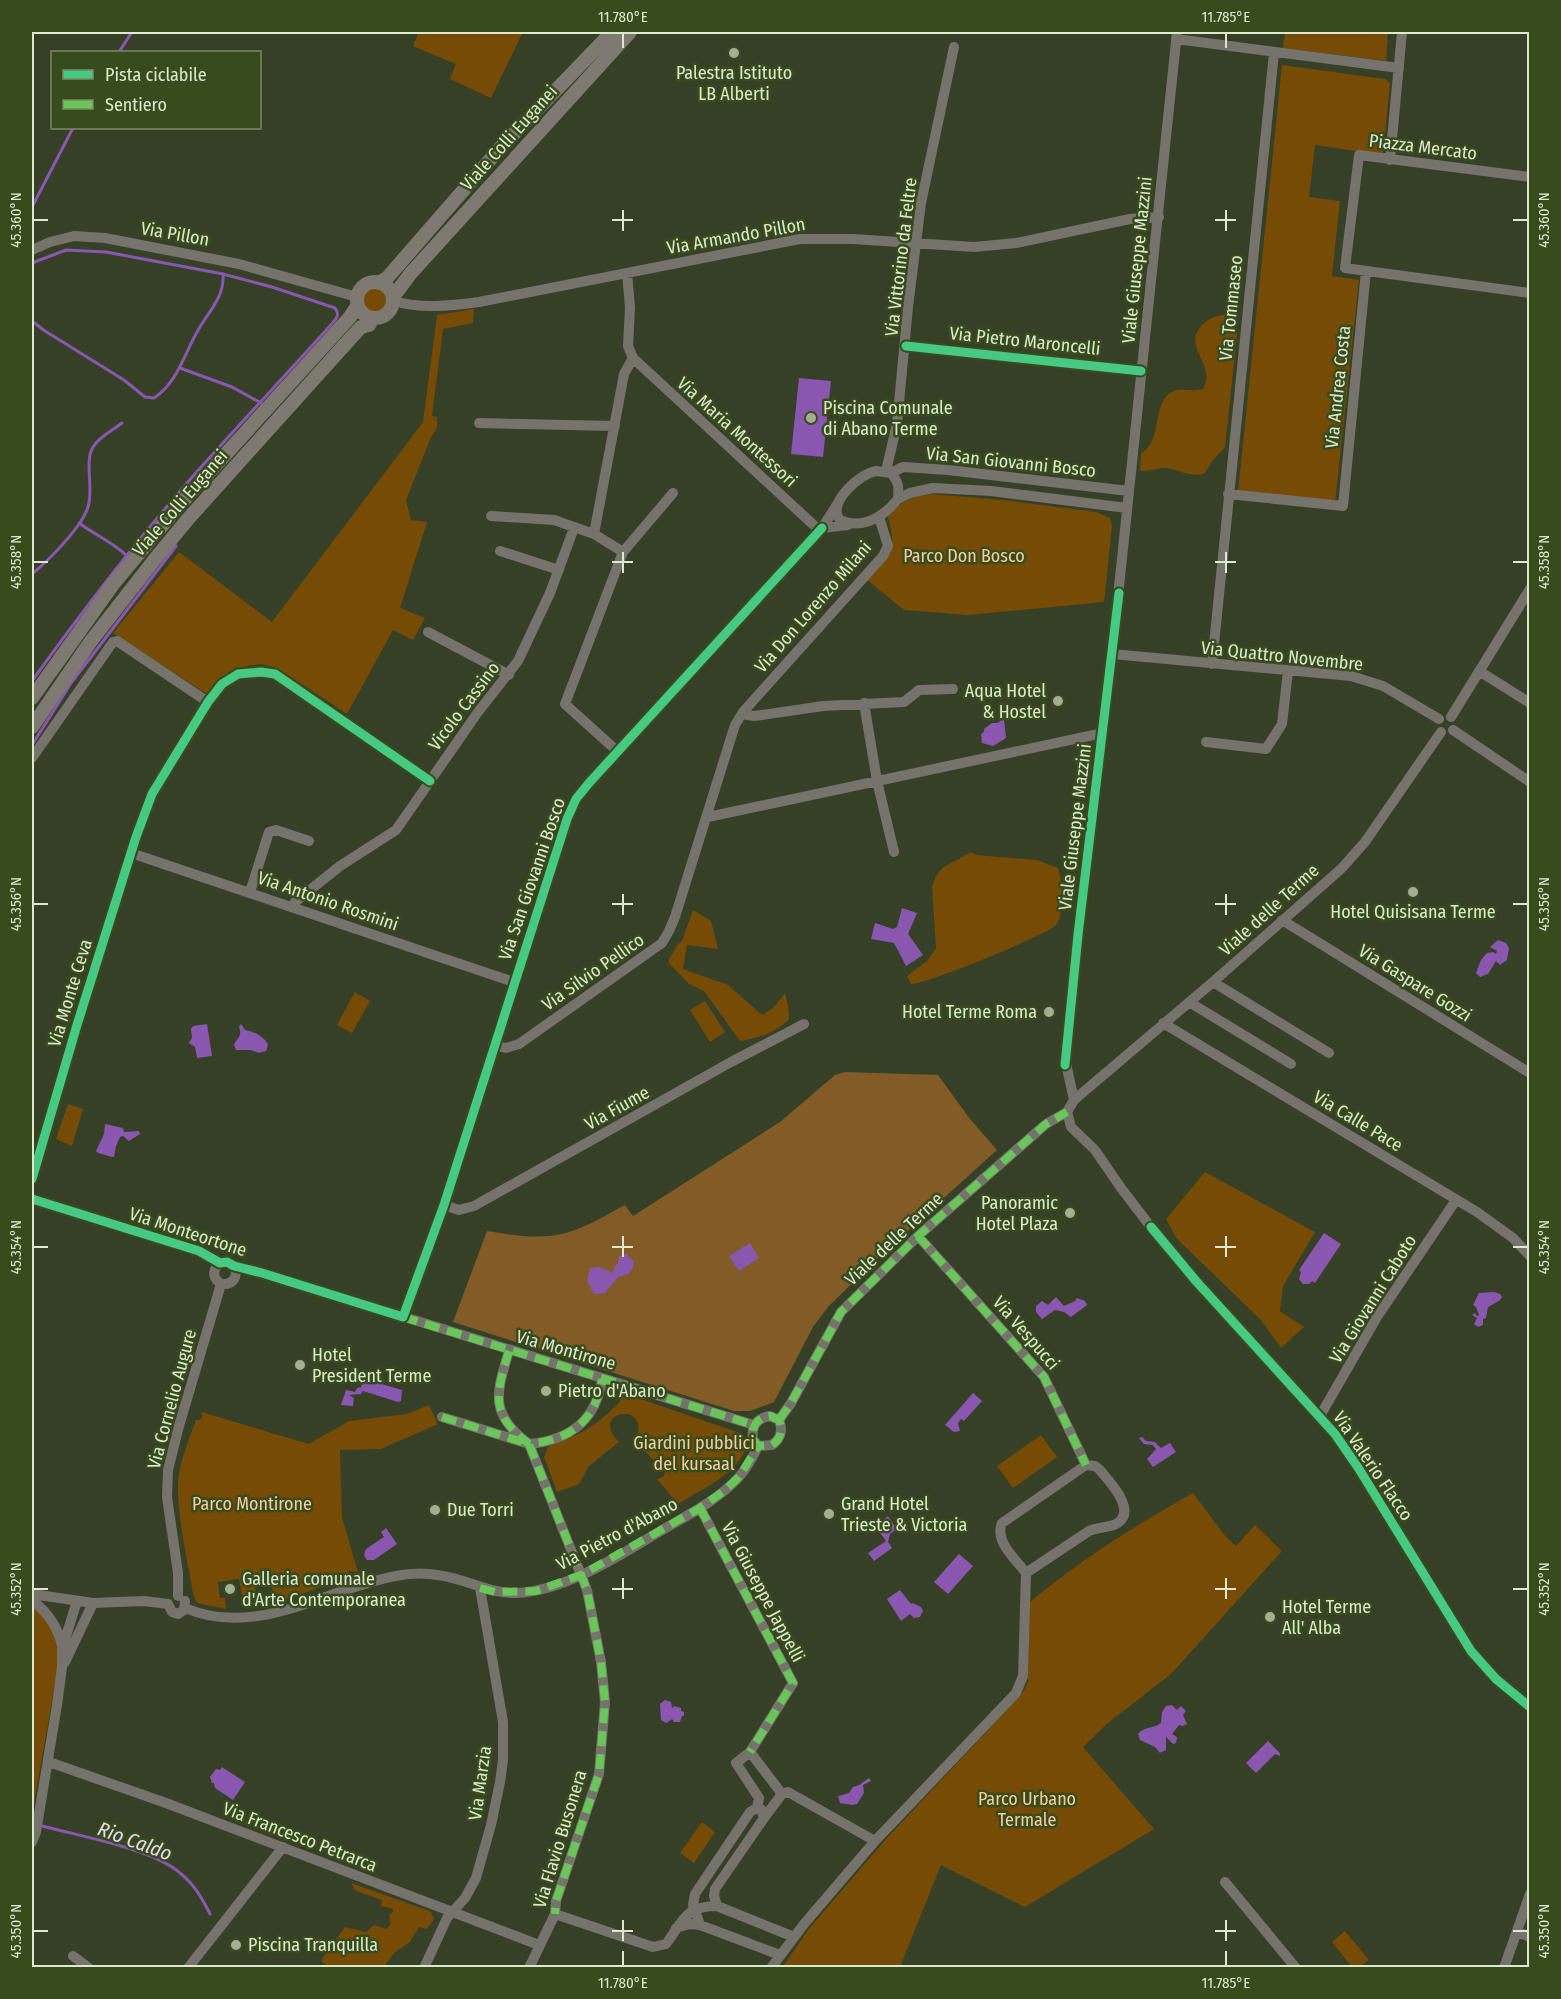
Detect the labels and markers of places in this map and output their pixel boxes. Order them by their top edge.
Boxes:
marker: Palestra Istituto LB Alberti [727,46,741,60]
place label: Palestra Istituto LB Alberti [676,62,792,105]
place label: Piscina Comunale di Abano Terme [823,397,953,440]
marker: Piscina Comunale di Abano Terme [804,411,818,425]
place label: Aqua Hotel & Hostel [965,680,1046,723]
marker: Aqua Hotel & Hostel [1051,694,1065,708]
marker: Hotel Quisisana Terme [1406,885,1420,899]
place label: Hotel Quisisana Terme [1330,901,1496,923]
place label: Hotel Terme Roma [902,1001,1037,1023]
marker: Hotel Terme Roma [1042,1005,1056,1019]
place label: Panoramic Hotel Plaza [976,1192,1058,1235]
marker: Panoramic Hotel Plaza [1063,1206,1077,1220]
place label: Hotel President Terme [312,1344,431,1387]
marker: Hotel President Terme [293,1358,307,1372]
place label: Pietro d'Abano [558,1380,666,1402]
marker: Pietro d'Abano [539,1384,553,1398]
place label: Grand Hotel Trieste & Victoria [841,1493,967,1536]
place label: Due Torri [447,1499,514,1521]
marker: Due Torri [428,1503,442,1517]
marker: Grand Hotel Trieste & Victoria [822,1507,836,1521]
place label: Galleria comunale d'Arte Contemporanea [242,1568,406,1611]
marker: Galleria comunale d'Arte Contemporanea [223,1582,237,1596]
place label: Hotel Terme All' Alba [1282,1596,1371,1639]
marker: Hotel Terme All' Alba [1263,1610,1277,1624]
place label: Piscina Tranquilla [248,1934,378,1956]
marker: Piscina Tranquilla [229,1938,243,1952]

